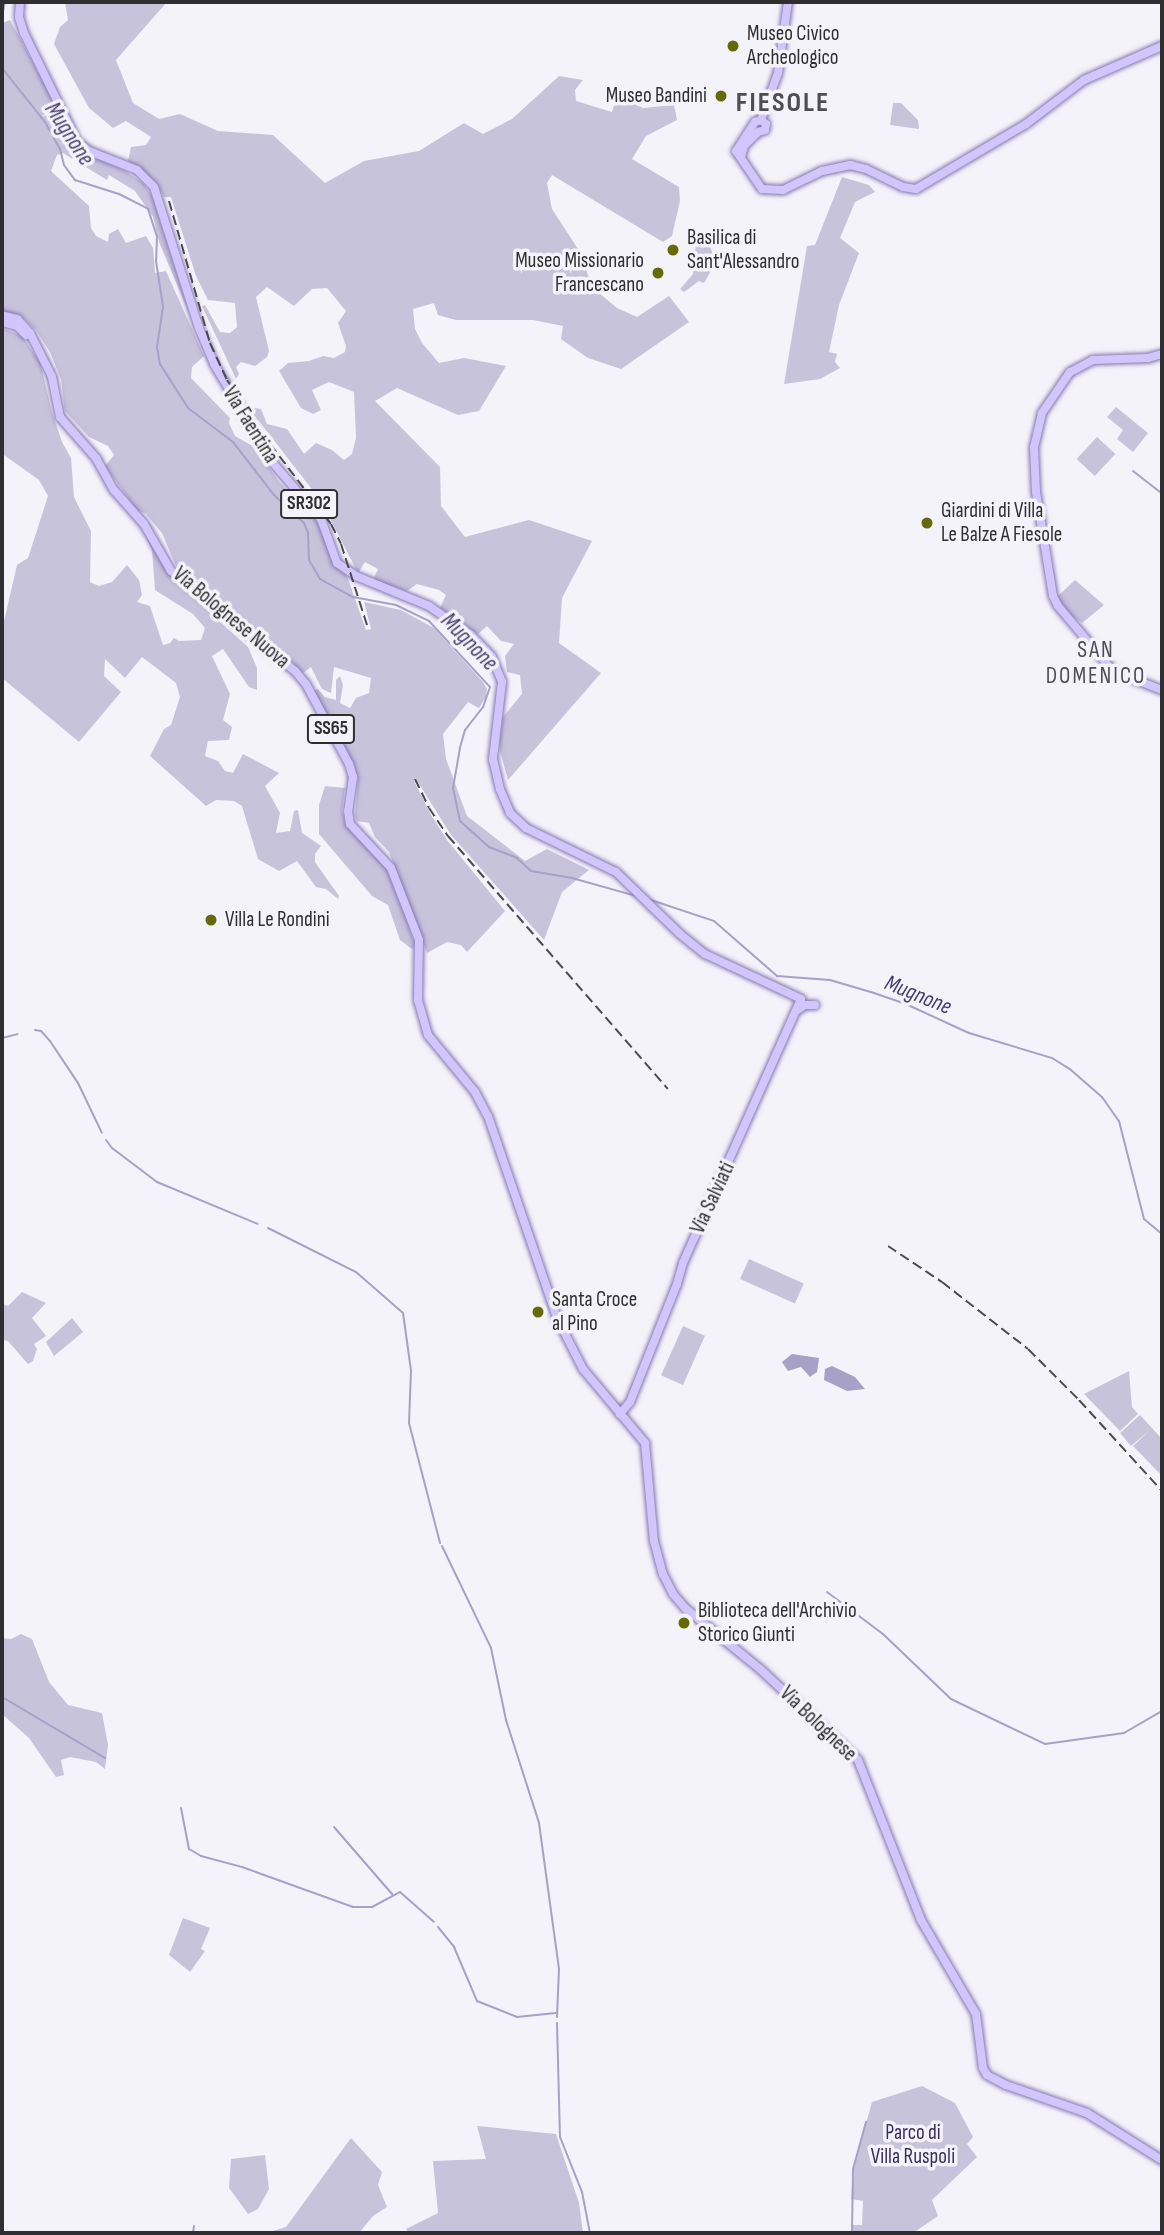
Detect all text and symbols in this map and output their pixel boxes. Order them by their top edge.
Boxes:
place label: Museo Civico Archeologico [747,21,839,71]
marker: Museo Civico Archeologico [725,38,741,54]
place label: Museo Bandini [606,83,707,109]
district label: FIESOLE [737,86,829,120]
marker: Museo Bandini [713,88,729,104]
water label: Mugnone [38,97,100,171]
place label: Basilica di Sant'Alessandro [687,225,800,275]
marker: Basilica di Sant'Alessandro [665,242,681,258]
place label: Museo Missionario Francescano [515,248,644,298]
marker: Museo Missionario Francescano [650,265,666,281]
street label: Via Faentina [217,382,283,468]
road number: SR302 [279,489,339,520]
place label: Giardini di Villa Le Balze A Fiesole [941,498,1062,548]
marker: Giardini di Villa Le Balze A Fiesole [919,515,935,531]
street label: Via Bolognese Nuova [168,562,294,674]
water label: Mugnone [435,607,503,677]
district label: SAN DOMENICO [1047,636,1145,690]
road number: SS65 [306,714,356,744]
place label: Villa Le Rondini [225,907,330,933]
marker: Villa Le Rondini [203,912,219,928]
water label: Mugnone [881,969,955,1021]
street label: Via Salviati [685,1158,741,1238]
place label: Santa Croce al Pino [552,1287,637,1337]
marker: Santa Croce al Pino [530,1304,546,1320]
place label: Biblioteca dell'Archivio Storico Giunti [698,1598,857,1648]
marker: Biblioteca dell'Archivio Storico Giunti [676,1615,692,1631]
street label: Via Bolognese [774,1681,862,1767]
park label: Parco di Villa Ruspoli [871,2120,955,2170]

